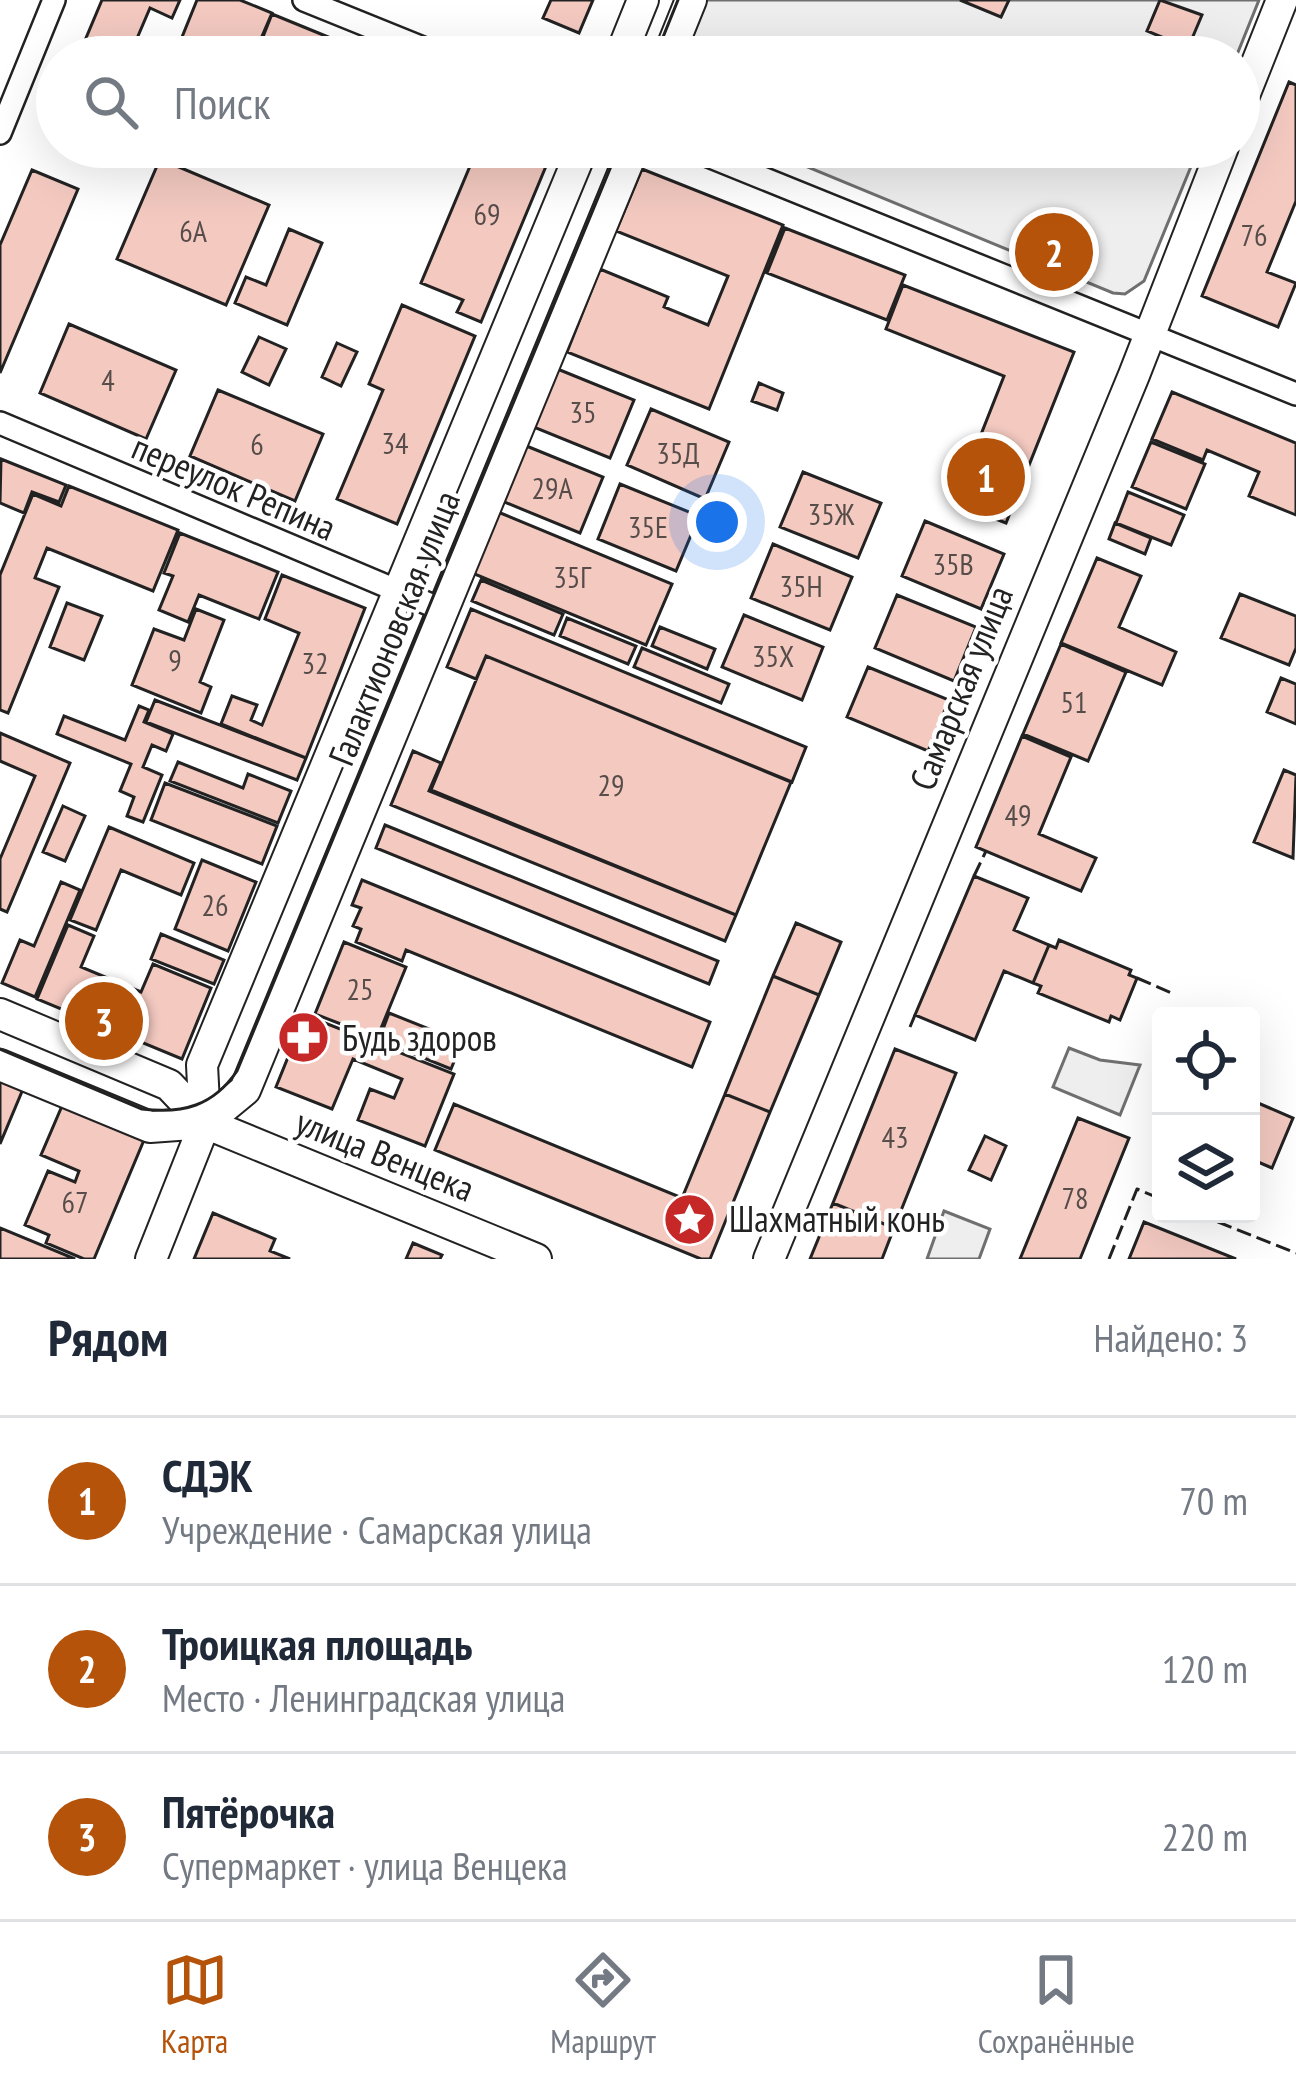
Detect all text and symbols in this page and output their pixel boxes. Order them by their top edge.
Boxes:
search box [36,36,1260,168]
icon: search [78,69,144,135]
text: Поиск [174,73,270,131]
house number: 69 [474,194,501,233]
pin: 2 [1015,207,1093,297]
house number: 6А [179,211,208,250]
house number: 76 [1241,215,1268,254]
house number: 4 [101,360,115,399]
house number: 35 [570,392,597,431]
street label: переулок Репина [125,423,343,550]
house number: 34 [382,423,409,462]
house number: 6 [250,424,264,463]
pin: 1 [947,432,1025,522]
house number: 35Д [656,433,700,472]
house number: 29А [531,468,573,507]
street label: Галактионовская улица [317,484,470,772]
your location [687,492,747,552]
house number: 35Ж [808,494,855,533]
house number: 35Е [628,507,668,546]
house number: 35В [932,544,974,583]
house number: 35Г [553,557,592,596]
house number: 35Н [779,566,823,605]
street label: Самарская улица [898,579,1023,797]
house number: 35Х [752,636,794,675]
house number: 9 [168,640,182,679]
house number: 32 [302,643,329,682]
house number: 51 [1061,682,1088,721]
house number: 29 [598,765,625,804]
house number: 49 [1005,795,1032,834]
house number: 26 [202,885,229,924]
house number: 25 [347,969,374,1008]
pin: 3 [65,976,143,1066]
map controls [1152,1007,1260,1223]
button: locate [1152,1007,1260,1115]
pharmacy icon: Будь здоров [275,1010,331,1066]
place label: Будь здоров [342,1014,497,1061]
street label: улица Венцека [289,1098,481,1212]
button: layers [1152,1115,1260,1223]
house number: 43 [882,1117,909,1156]
house number: 78 [1062,1178,1089,1217]
house number: 67 [62,1182,89,1221]
place icon: Шахматный конь [662,1191,718,1247]
place label: Шахматный конь [729,1195,945,1242]
text: Рядом [48,1304,168,1370]
text: Найдено: 3 [1094,1312,1248,1363]
text: СДЭК [162,1446,253,1504]
text: 1 [78,1475,96,1526]
text: 70 m [1179,1475,1248,1526]
text: Учреждение · Самарская улица [162,1504,592,1555]
text: Троицкая площадь [162,1614,472,1672]
text: 2 [78,1643,96,1694]
text: 120 m [1162,1643,1248,1694]
text: Место · Ленинградская улица [162,1672,565,1723]
text: Пятёрочка [162,1782,335,1840]
text: 3 [78,1811,96,1862]
text: 220 m [1162,1811,1248,1862]
text: Супермаркет · улица Венцека [162,1840,568,1891]
tab: Карта [161,1947,228,2062]
tab: Маршрут [550,1947,656,2062]
tab: Сохранённые [978,1947,1135,2062]

